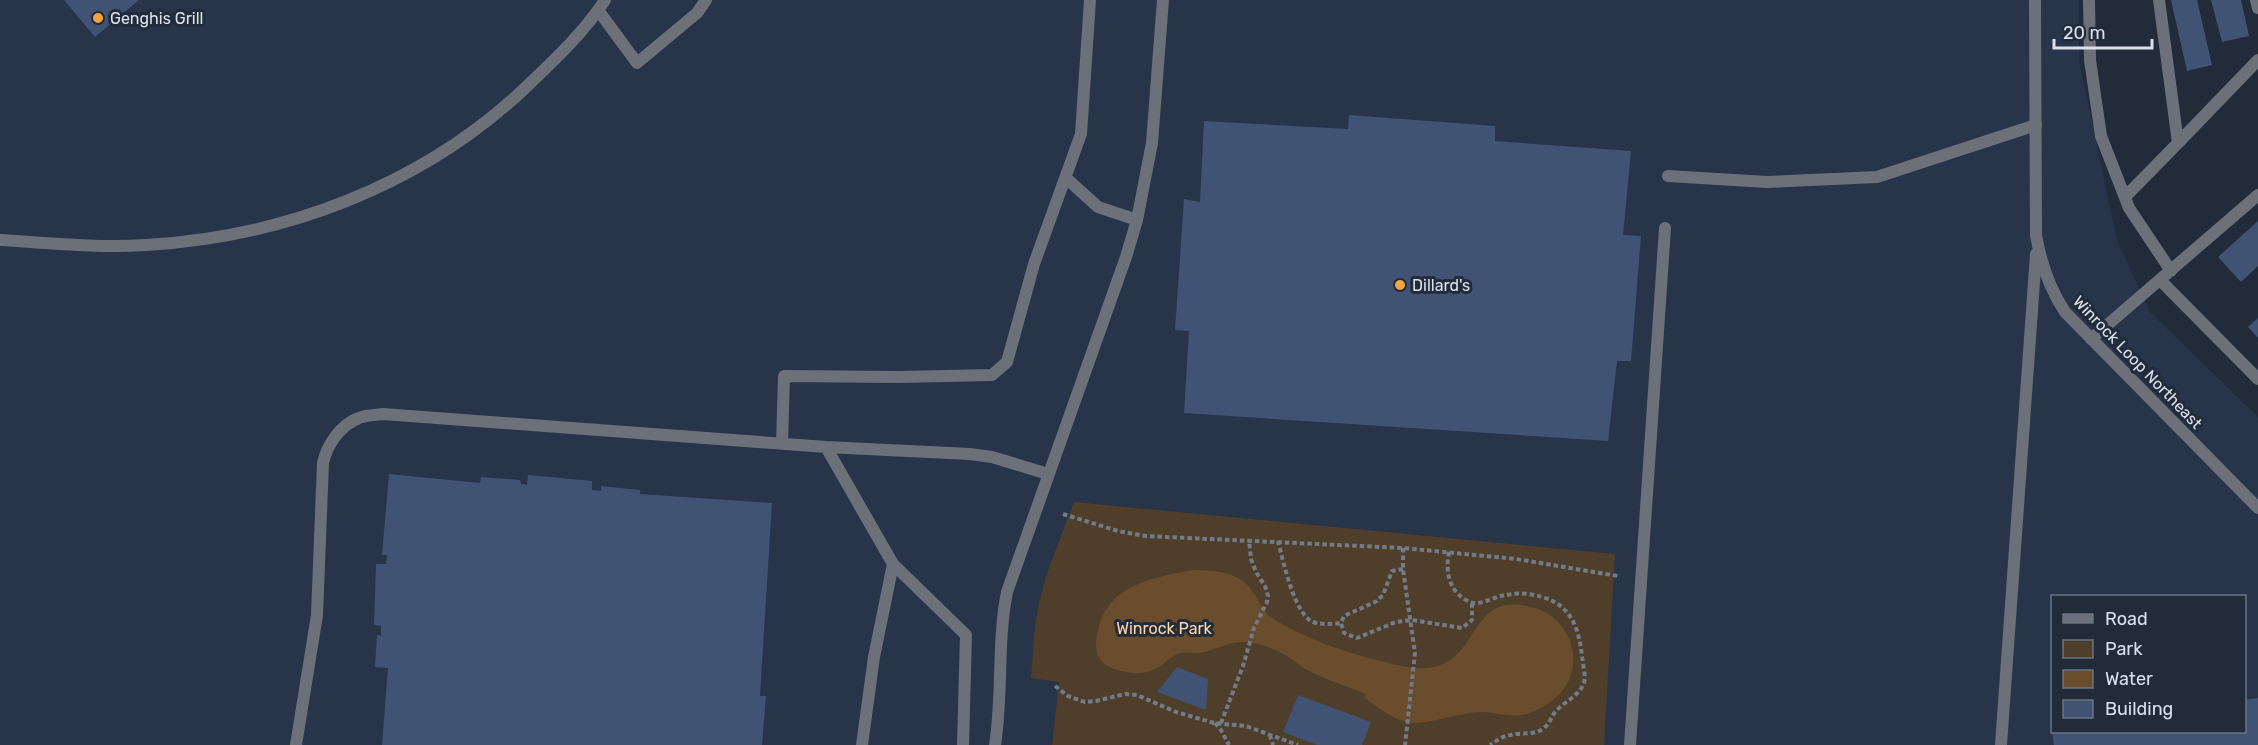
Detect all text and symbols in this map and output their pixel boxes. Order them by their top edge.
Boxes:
place label: Genghis Grill [110,9,203,28]
marker: Genghis Grill [91,11,105,25]
scale bar [2054,12,2152,50]
text: 20 m [2063,22,2105,44]
place label: Dillard's [1412,276,1470,295]
marker: Dillard's [1393,278,1407,292]
street label: Winrock Loop Northeast [2069,292,2206,433]
legend [2051,595,2246,733]
text: Road [2105,608,2148,630]
park label: Winrock Park [1116,619,1213,638]
text: Park [2105,638,2143,660]
text: Water [2105,668,2153,690]
text: Building [2105,698,2173,720]

